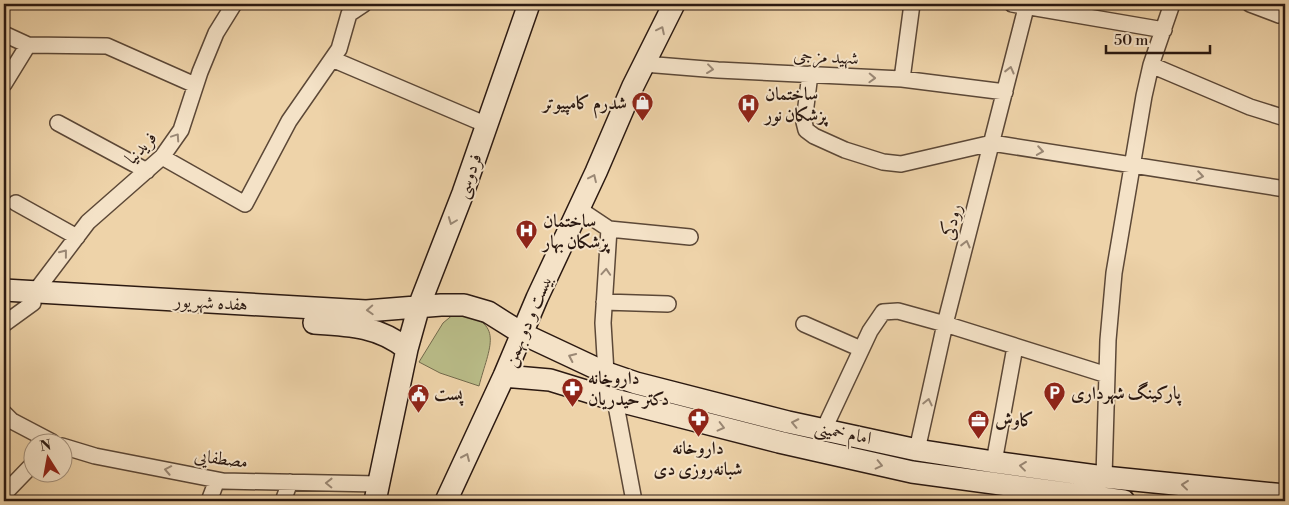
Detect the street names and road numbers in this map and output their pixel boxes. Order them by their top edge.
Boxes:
street label: شهید مزجی [793,44,859,71]
street label: فریدنیا [120,127,162,169]
street label: فردوسی [450,150,489,202]
street label: رودکی [935,201,968,243]
street label: بیست و دو بهمن [498,272,558,370]
street label: هفده شهریور [172,289,248,316]
street label: امام خمینی [812,416,874,454]
street label: مصطفایی [193,444,249,474]

